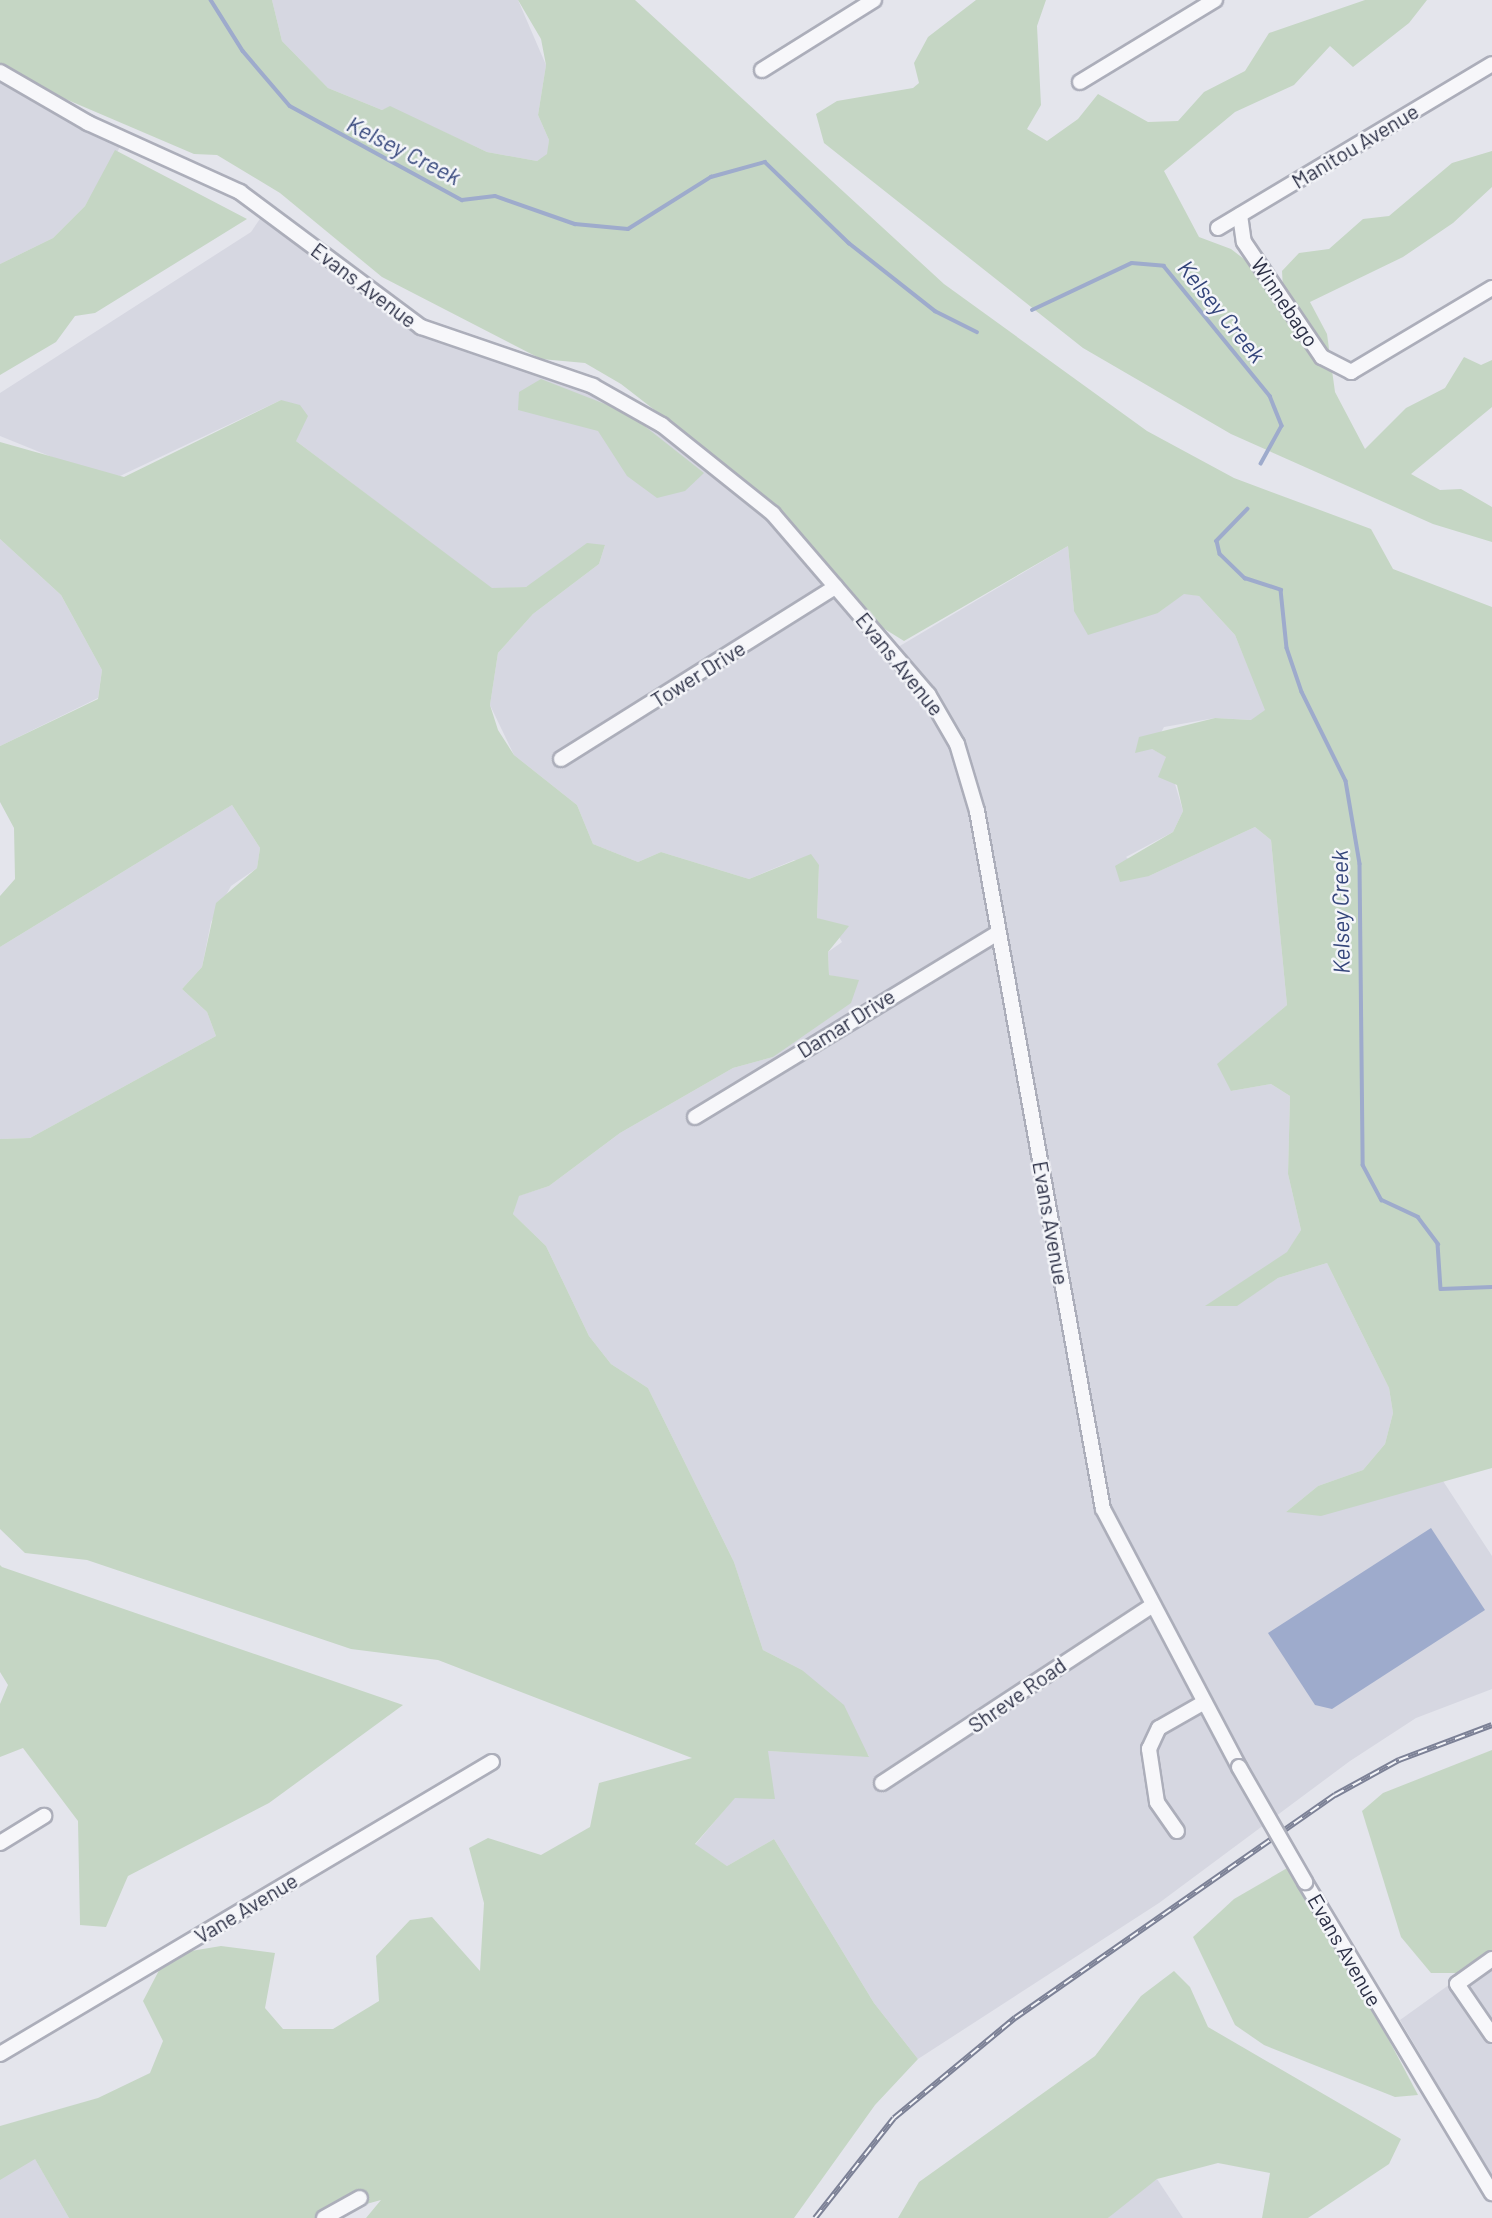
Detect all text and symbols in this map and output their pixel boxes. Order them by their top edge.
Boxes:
street label: Manitou Avenue [1287,98,1423,194]
water label: Kelsey Creek [343,110,465,190]
street label: Evans Avenue [306,237,422,333]
street label: Winnebago [1246,253,1324,351]
water label: Kelsey Creek [1172,254,1272,368]
street label: Evans Avenue [851,607,949,721]
street label: Tower Drive [646,635,750,713]
water label: Kelsey Creek [1325,850,1355,974]
street label: Damar Drive [793,983,899,1063]
street label: Evans Avenue [1028,1159,1074,1287]
street label: Shreve Road [963,1652,1071,1738]
street label: Vane Avenue [190,1867,302,1949]
street label: Evans Avenue [1303,1889,1387,2011]

